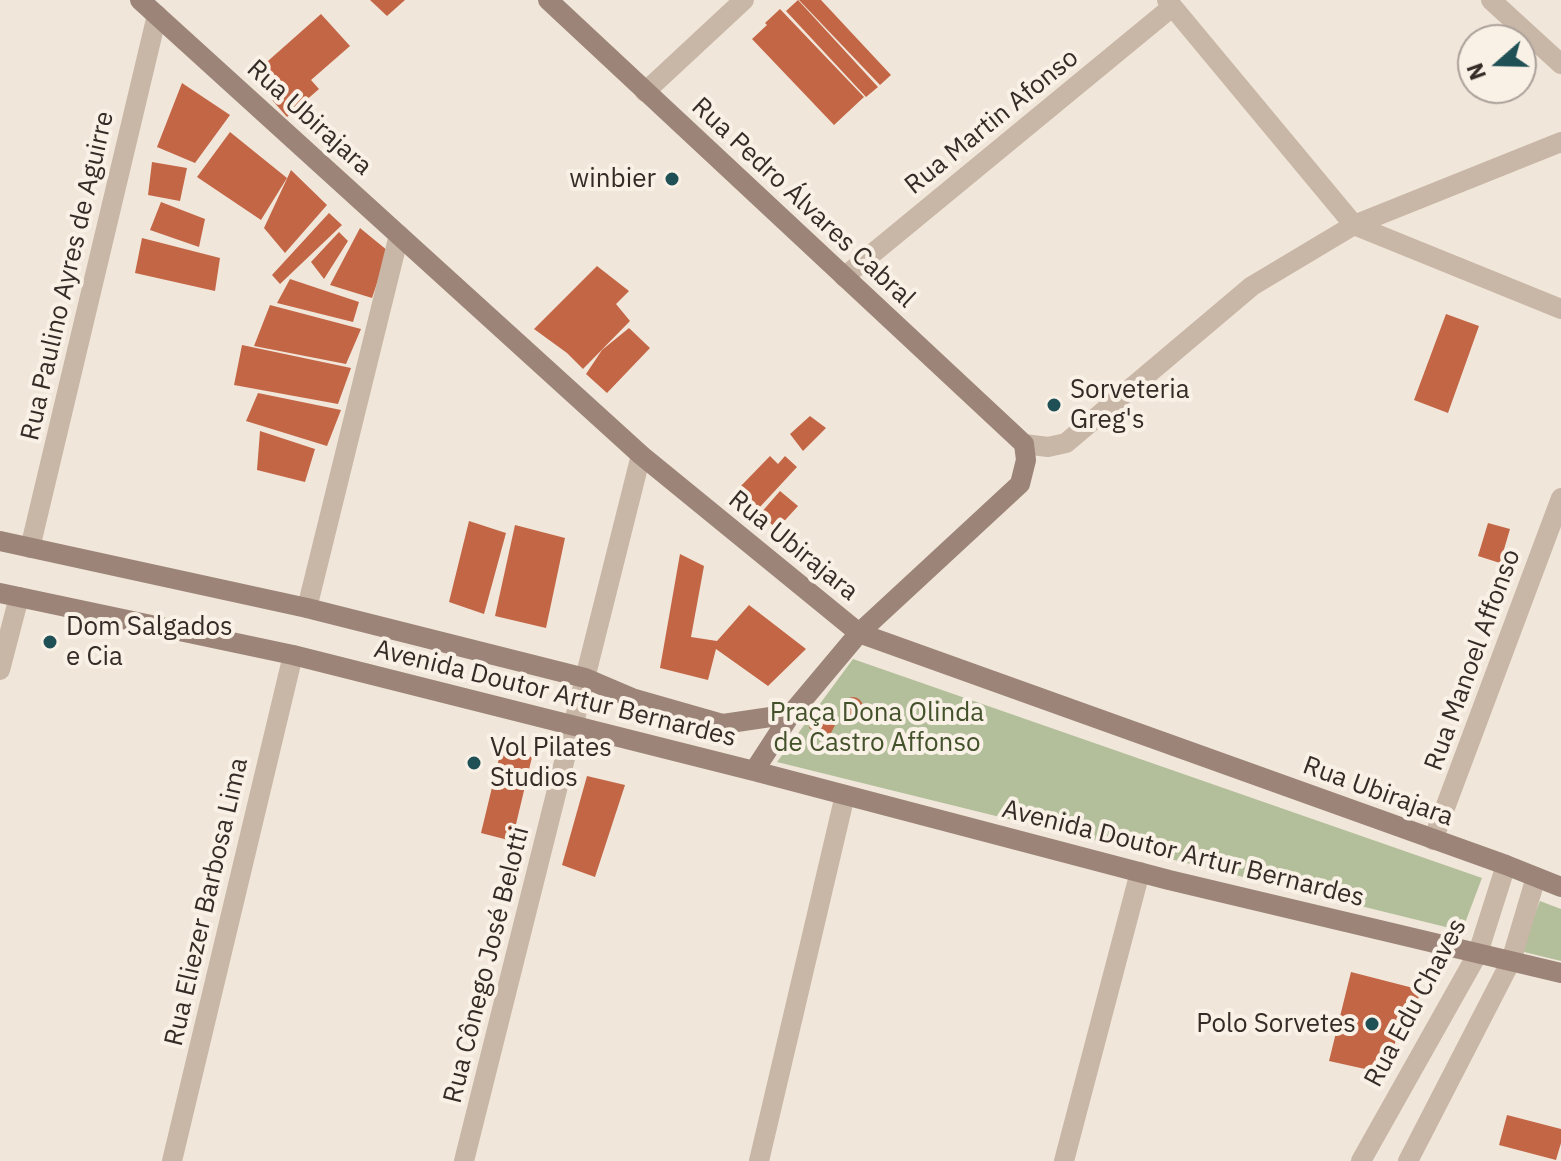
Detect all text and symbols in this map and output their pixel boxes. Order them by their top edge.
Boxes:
north arrow [1457,24,1537,104]
street label: Rua Martin Afonso [899,42,1085,202]
street label: Rua Ubirajara [240,54,378,182]
text: N [1460,59,1492,84]
street label: Rua Pedro Álvares Cabral [685,91,921,315]
street label: Rua Paulino Ayres de Aguirre [15,108,121,444]
place label: winbier [569,163,656,195]
marker: winbier [663,170,681,188]
place label: Sorveteria Greg's [1070,374,1190,436]
marker: Sorveteria Greg's [1045,396,1063,414]
street label: Rua Ubirajara [722,484,864,608]
street label: Rua Manoel Affonso [1418,545,1528,775]
place label: Dom Salgados e Cia [66,611,233,672]
marker: Dom Salgados e Cia [41,633,59,651]
street label: Avenida Doutor Artur Bernardes [371,634,739,754]
park label: Praça Dona Olinda de Castro Affonso [770,697,984,758]
place label: Vol Pilates Studios [490,732,612,794]
street label: Rua Ubirajara [1299,750,1457,834]
marker: Vol Pilates Studios [465,754,483,772]
street label: Rua Eliezer Barbosa Lima [159,755,255,1049]
street label: Avenida Doutor Artur Bernardes [999,794,1367,914]
street label: Rua Cônego José Belotti [438,824,536,1106]
street label: Rua Edu Chaves [1358,913,1474,1093]
place label: Polo Sorvetes [1196,1008,1356,1040]
marker: Polo Sorvetes [1363,1015,1381,1033]

